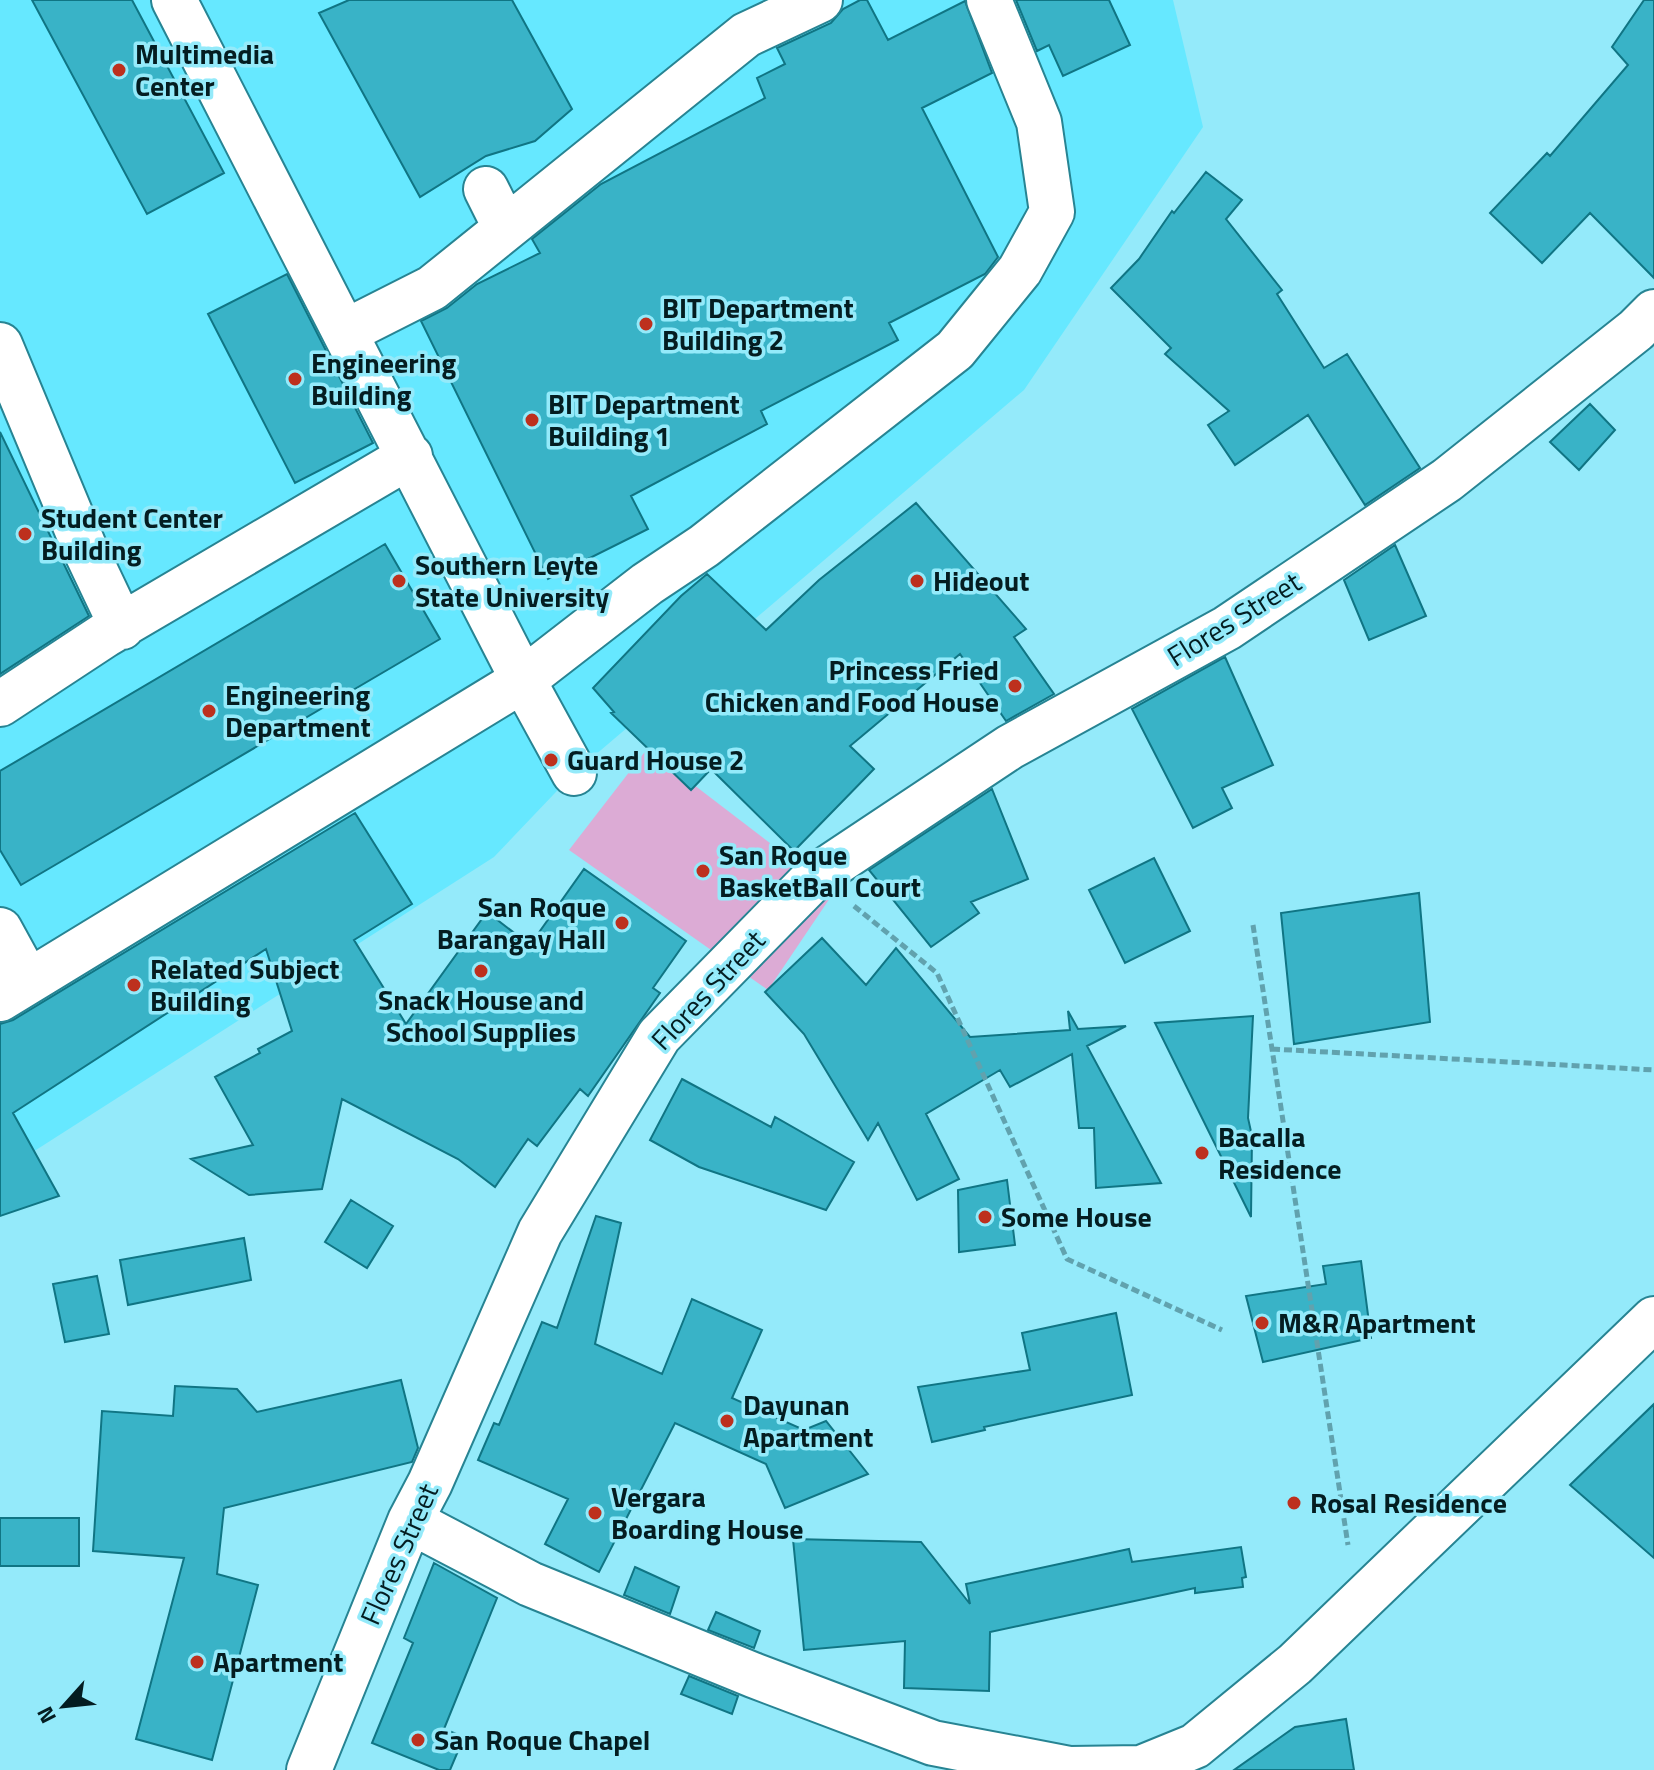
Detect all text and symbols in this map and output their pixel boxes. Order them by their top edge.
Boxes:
place label: Multimedia Center [135,32,274,107]
marker: Multimedia Center [110,61,128,79]
place label: BIT Department Building 2 [662,286,854,361]
marker: BIT Department Building 2 [637,315,655,333]
place label: Engineering Building [311,341,456,416]
marker: Engineering Building [286,370,304,388]
place label: BIT Department Building 1 [548,382,740,457]
marker: BIT Department Building 1 [523,411,541,429]
place label: Student Center Building [41,496,223,571]
marker: Student Center Building [16,525,34,543]
place label: Southern Leyte State University [415,543,609,618]
place label: Hideout [933,559,1029,602]
street label: Flores Street [1158,560,1309,677]
marker: Southern Leyte State University [390,572,408,590]
marker: Hideout [908,572,926,590]
place label: Princess Fried Chicken and Food House [705,648,999,723]
place label: Engineering Department [225,673,371,748]
marker: Princess Fried Chicken and Food House [1006,677,1024,695]
marker: Engineering Department [200,702,218,720]
place label: Guard House 2 [567,738,744,781]
marker: Guard House 2 [542,751,560,769]
place label: San Roque BasketBall Court [719,833,921,908]
marker: San Roque BasketBall Court [694,862,712,880]
place label: San Roque Barangay Hall [437,885,606,960]
marker: San Roque Barangay Hall [613,914,631,932]
street label: Flores Street [640,920,775,1060]
place label: Related Subject Building [150,947,339,1022]
marker: Snack House and School Supplies [472,962,490,980]
marker: Related Subject Building [125,976,143,994]
place label: Snack House and School Supplies [378,978,584,1053]
place label: Bacalla Residence [1218,1115,1342,1190]
marker: Bacalla Residence [1193,1144,1211,1162]
place label: Some House [1001,1195,1152,1238]
marker: Some House [976,1208,994,1226]
place label: M&R Apartment [1278,1301,1476,1344]
marker: M&R Apartment [1253,1314,1271,1332]
place label: Dayunan Apartment [743,1383,873,1458]
marker: Dayunan Apartment [718,1412,736,1430]
place label: Vergara Boarding House [611,1475,804,1550]
street label: Flores Street [348,1476,449,1631]
place label: Rosal Residence [1310,1481,1507,1524]
marker: Rosal Residence [1285,1494,1303,1512]
marker: Vergara Boarding House [586,1504,604,1522]
place label: Apartment [213,1640,343,1683]
marker: Apartment [188,1653,206,1671]
north arrow [24,1666,104,1746]
text: N [28,1701,65,1730]
place label: San Roque Chapel [434,1718,650,1761]
marker: San Roque Chapel [409,1731,427,1749]

